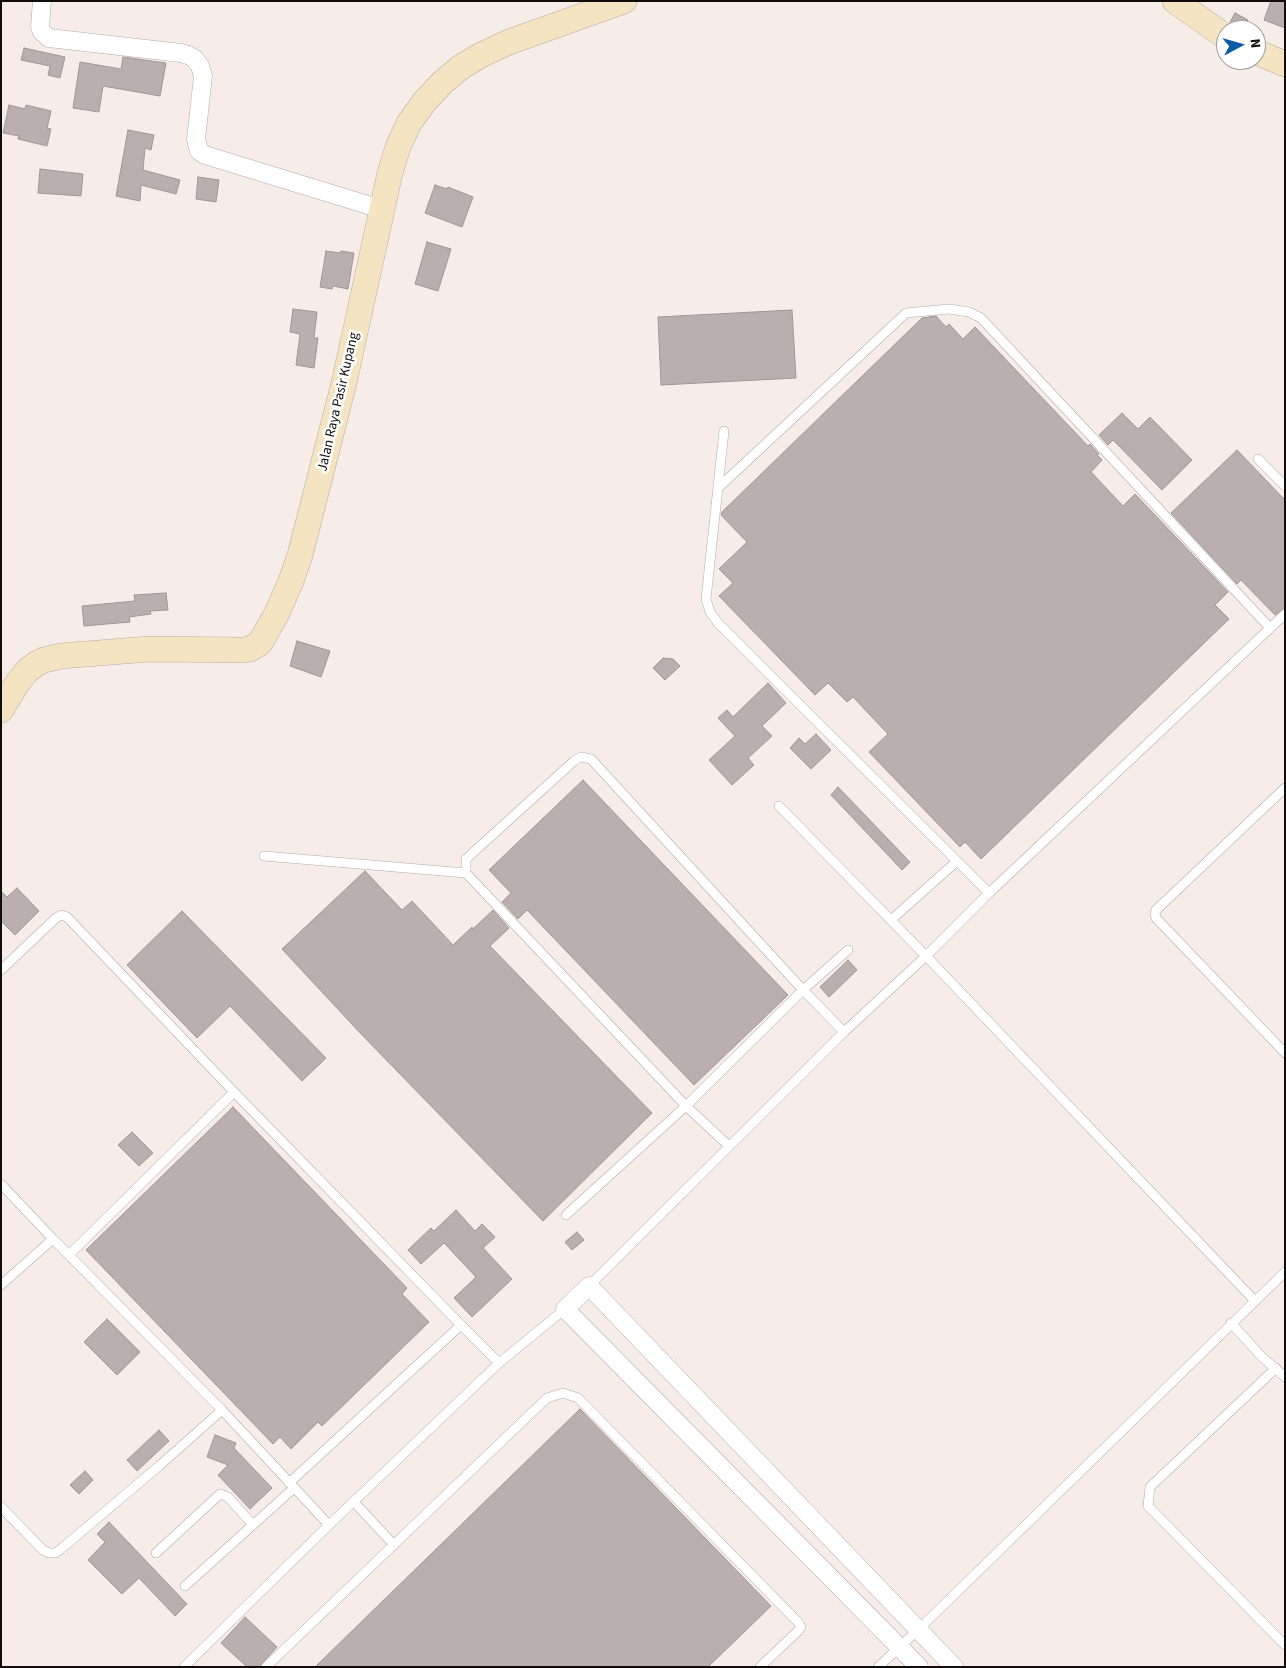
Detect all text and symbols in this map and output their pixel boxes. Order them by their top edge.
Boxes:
north arrow [1216,20,1266,70]
text: N [1244,38,1265,49]
street label: Jalan Raya Pasir Kupang [315,331,363,473]

